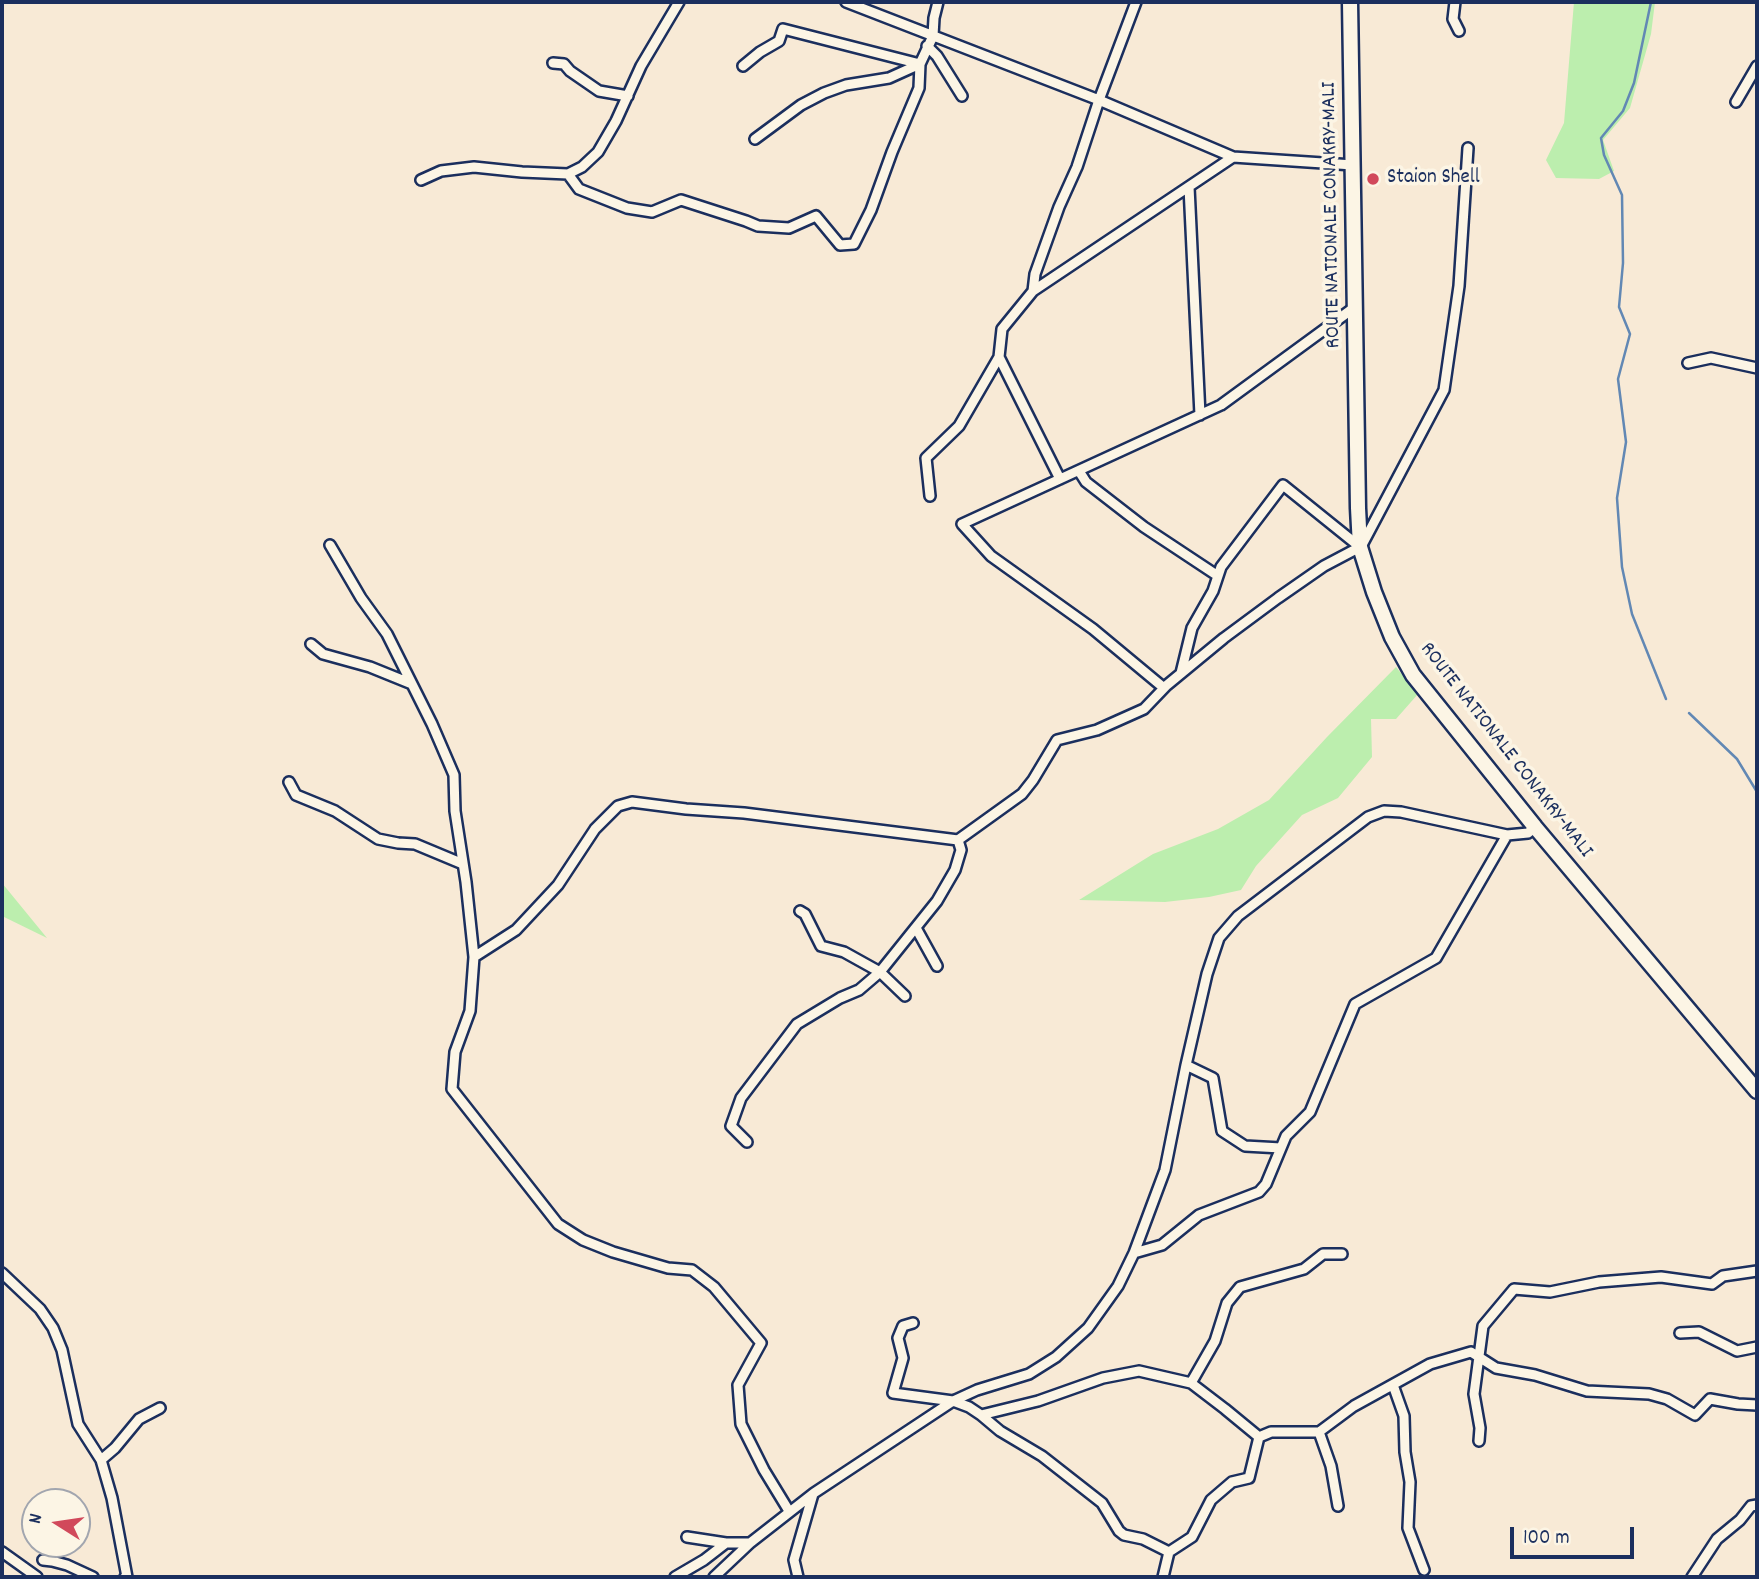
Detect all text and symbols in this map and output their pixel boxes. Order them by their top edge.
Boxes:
street label: ROUTE NATIONALE CONAKRY-MALI [1318,81,1348,349]
place label: Staion Shell [1387,166,1480,192]
marker: Staion Shell [1365,171,1381,187]
street label: ROUTE NATIONALE CONAKRY-MALI [1413,638,1597,864]
north arrow [21,1488,91,1558]
text: N [23,1512,51,1526]
scale bar [1514,1512,1638,1556]
text: 100 m [1523,1524,1570,1554]

